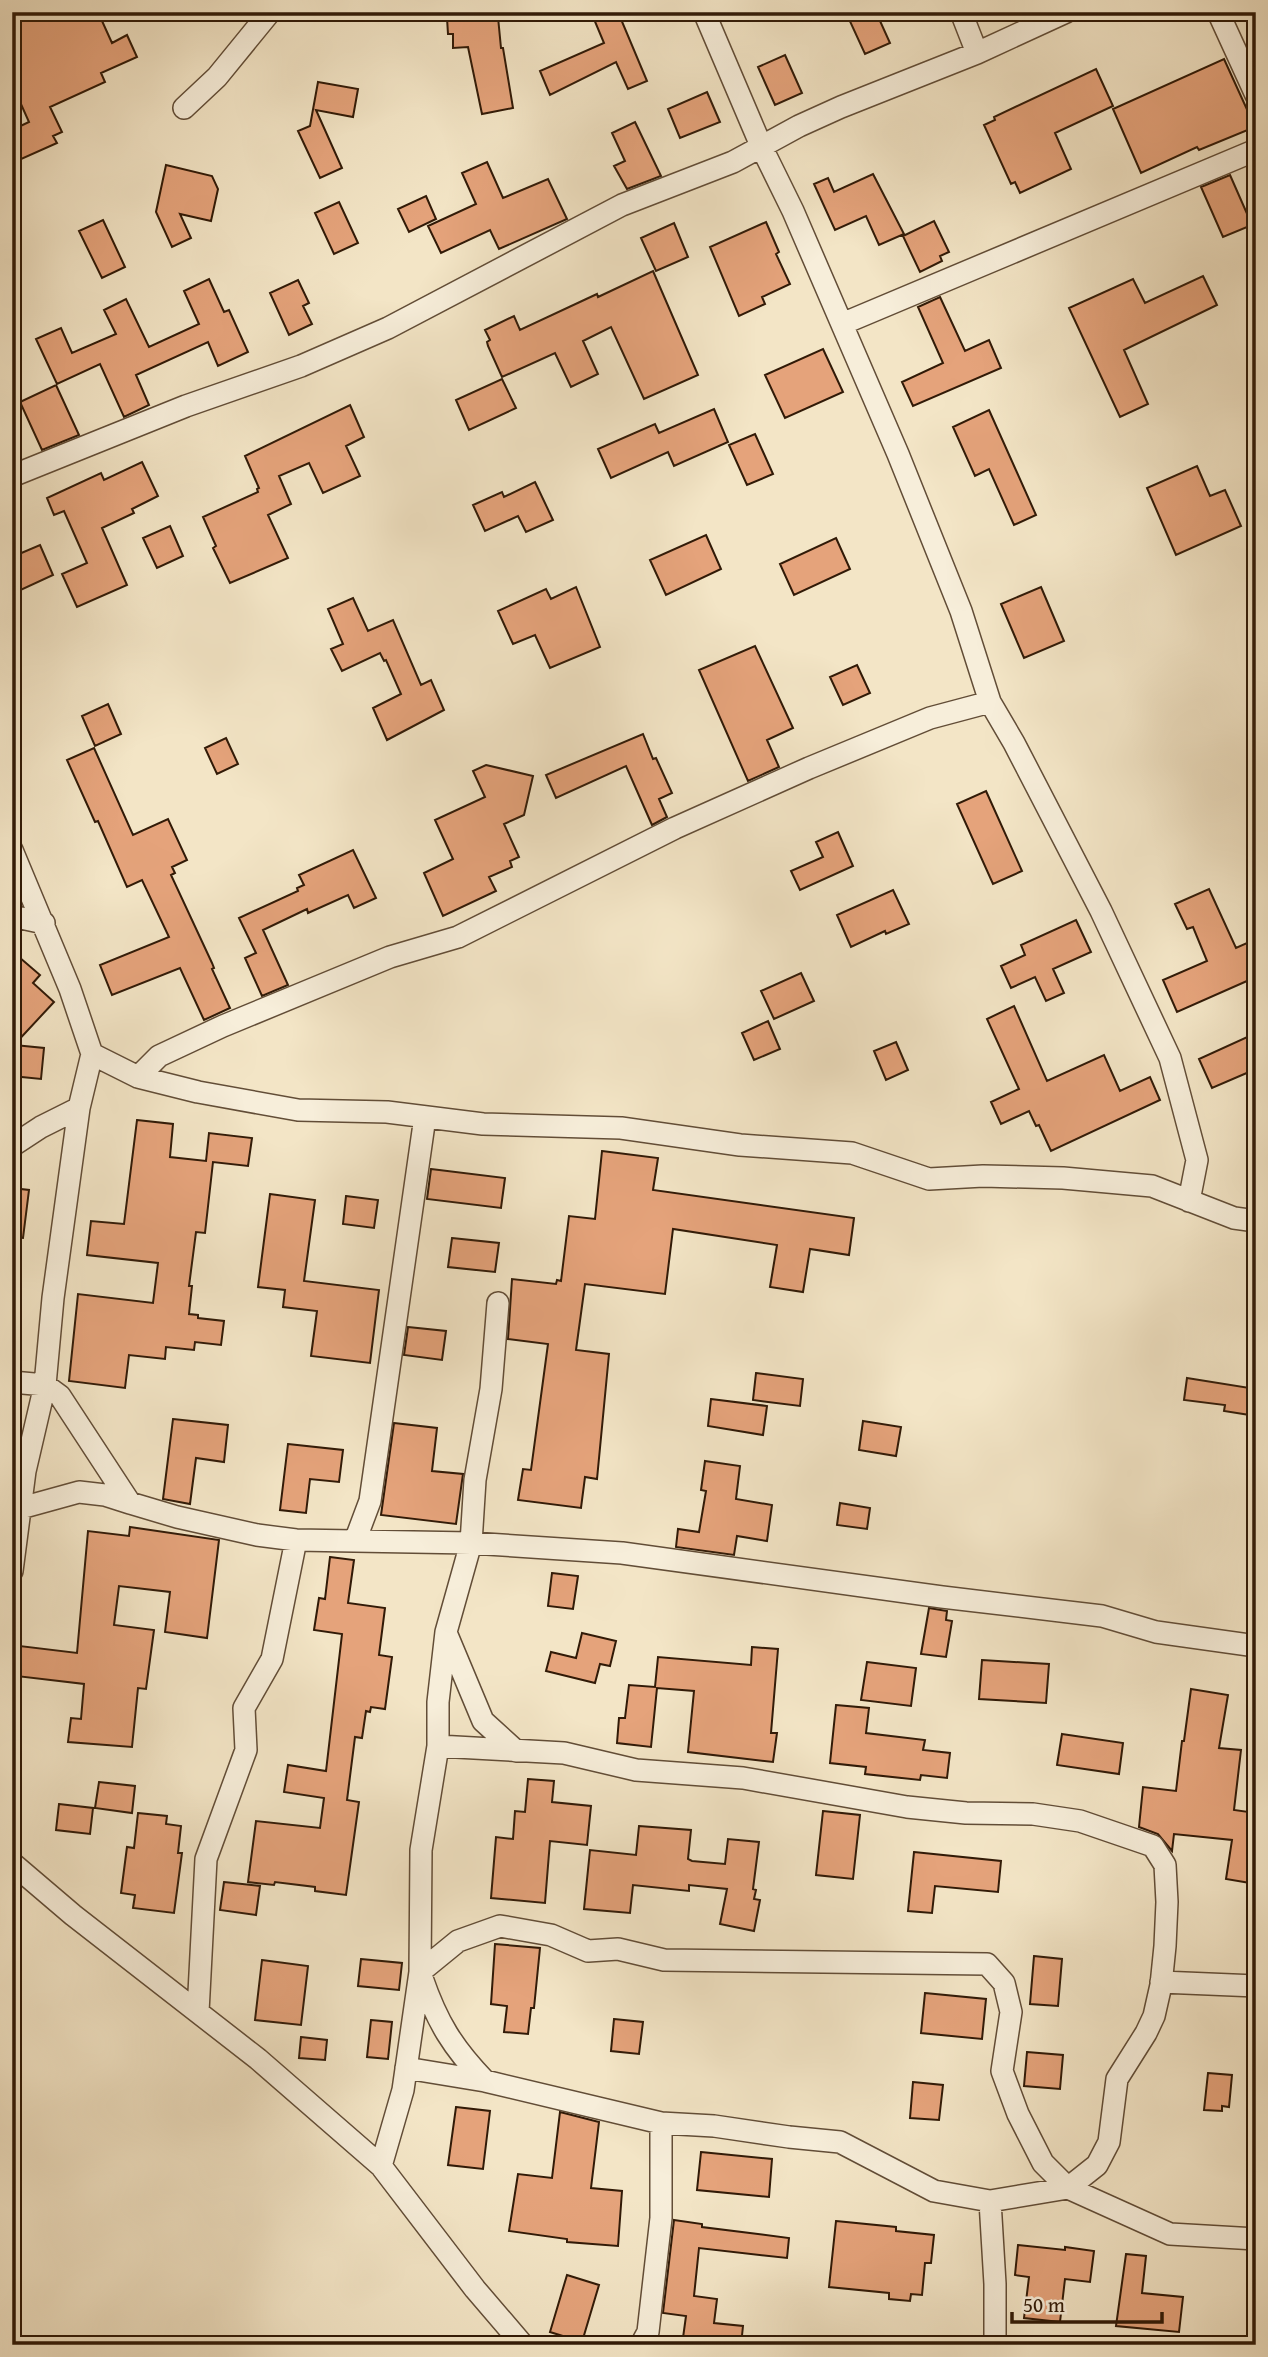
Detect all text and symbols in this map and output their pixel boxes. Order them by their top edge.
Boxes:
scale bar [1012,2280,1163,2324]
text: 50 m [1023,2289,1065,2320]

